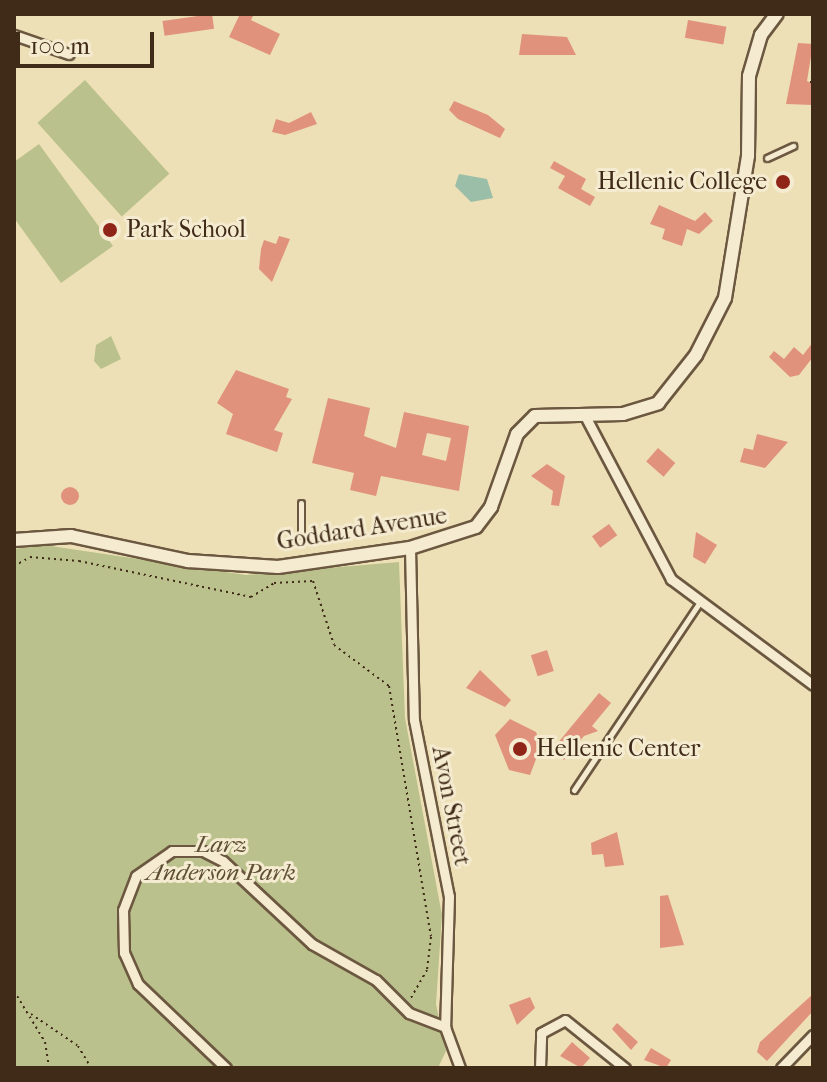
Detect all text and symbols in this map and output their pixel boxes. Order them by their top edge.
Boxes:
scale bar [20,16,158,66]
text: 100 m [30,32,90,60]
place label: Hellenic College [597,168,767,196]
marker: Hellenic College [774,173,792,191]
place label: Park School [126,216,246,244]
marker: Park School [101,221,119,239]
street label: Goddard Avenue [275,501,449,557]
place label: Hellenic Center [536,735,700,763]
marker: Hellenic Center [511,740,529,758]
street label: Avon Street [425,744,477,868]
park label: Larz Anderson Park [146,831,296,887]

